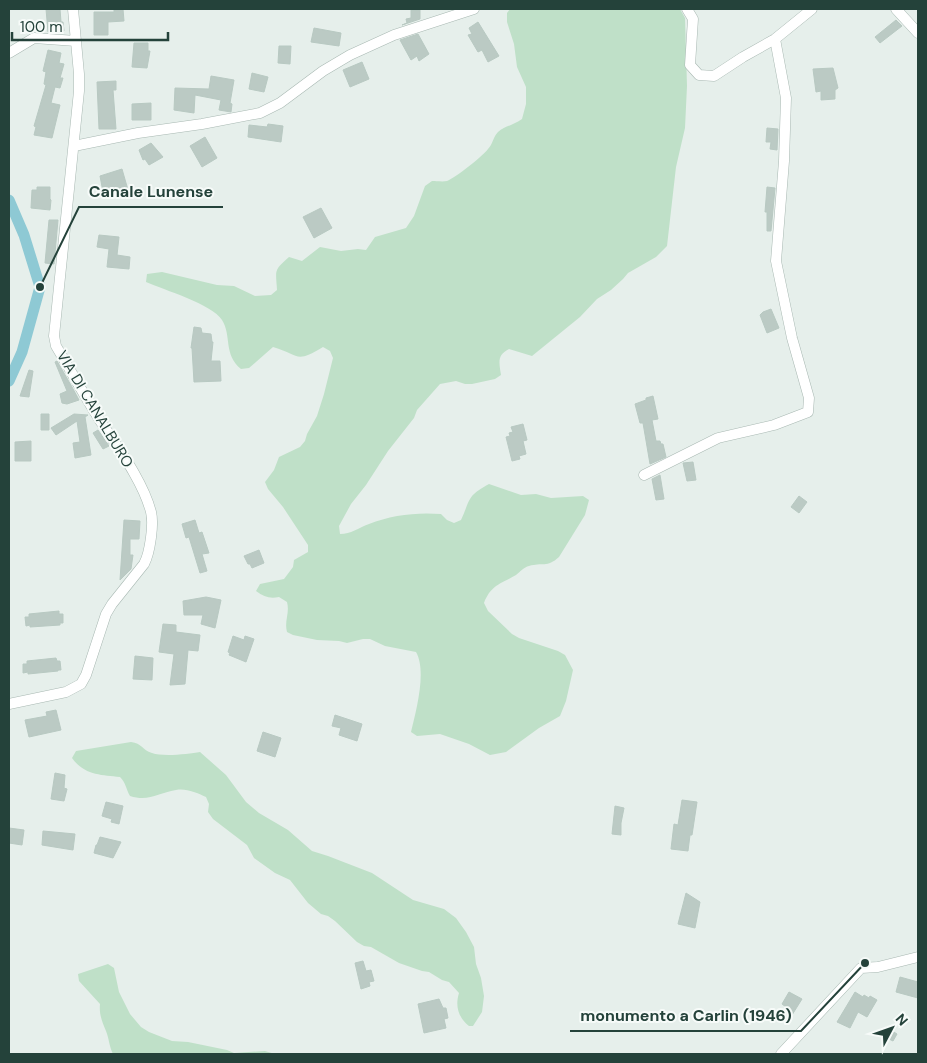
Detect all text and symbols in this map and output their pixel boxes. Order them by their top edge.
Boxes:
scale bar [12,10,169,42]
text: 100 m [20,17,63,37]
callout: Canale Lunense [79,176,223,207]
text: Canale Lunense [89,181,213,202]
street label: VIA DI CANALBURO [52,347,138,471]
callout: monumento a Carlin (1946) [570,1000,801,1031]
north arrow [867,1003,917,1053]
text: monumento a Carlin (1946) [580,1005,792,1026]
text: N [892,1010,912,1029]

